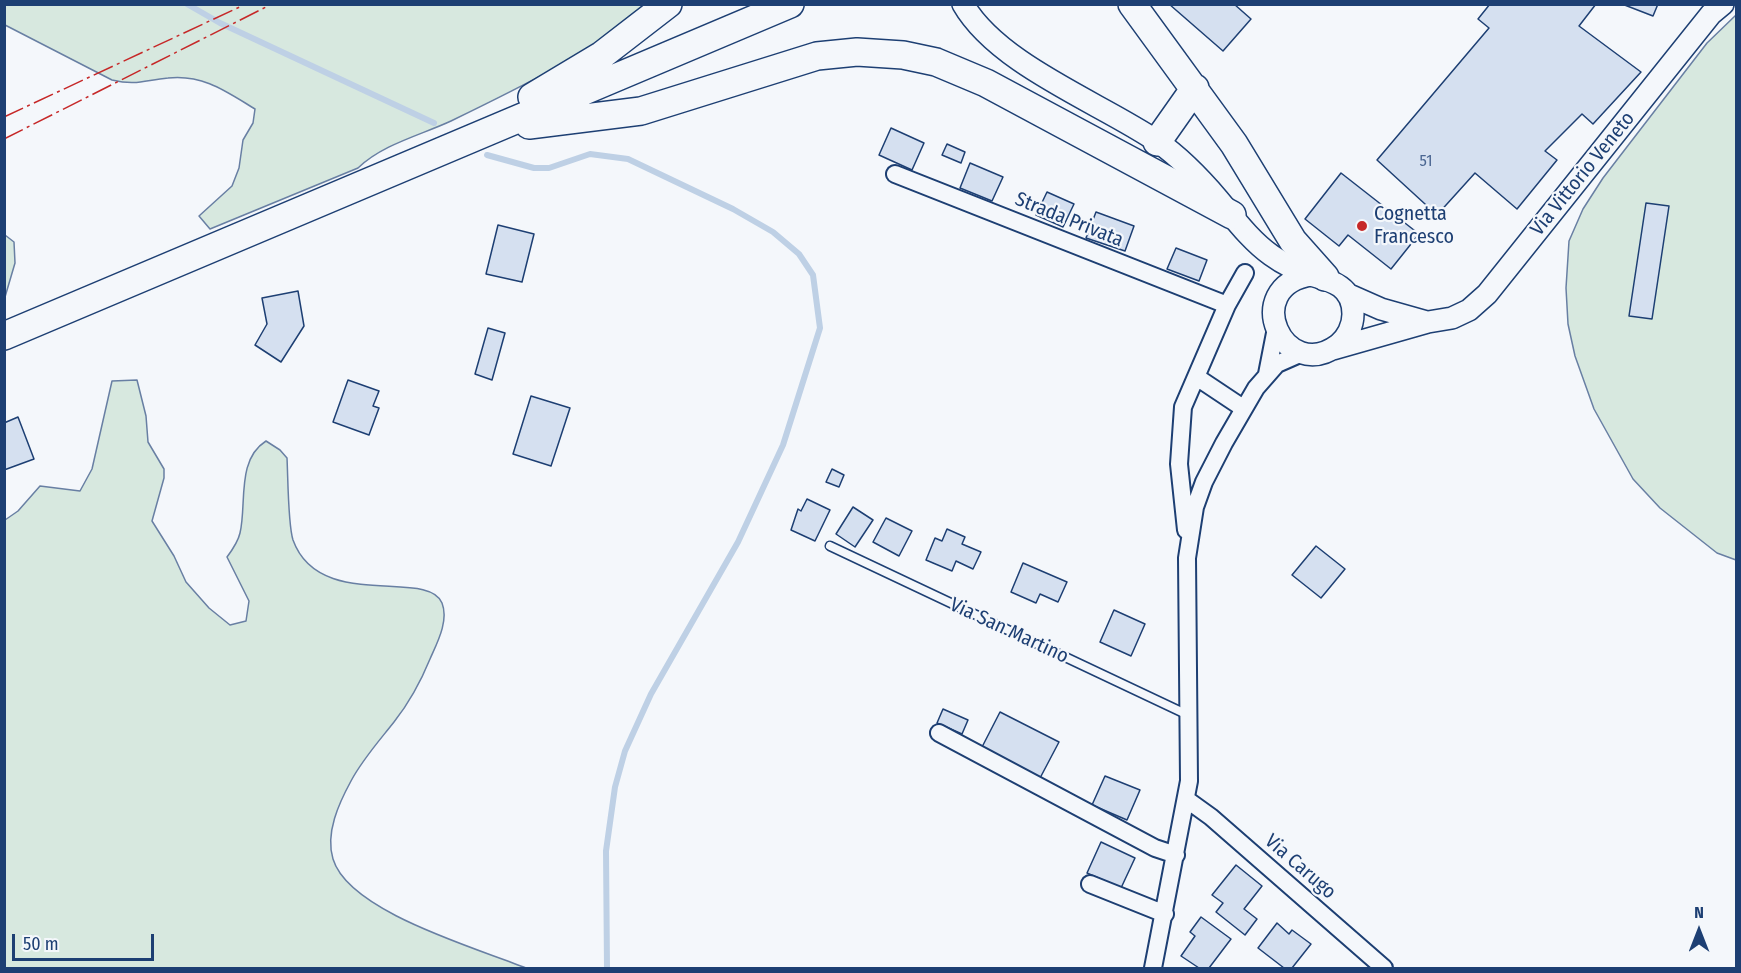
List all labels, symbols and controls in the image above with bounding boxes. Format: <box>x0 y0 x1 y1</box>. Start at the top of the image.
street label: Via Vittorio Veneto <box>1526 107 1640 241</box>
house number: 51 <box>1420 152 1432 172</box>
street label: Strada Privata <box>1011 187 1127 253</box>
place label: Cognetta Francesco <box>1374 202 1454 249</box>
marker: Cognetta Francesco <box>1355 219 1369 233</box>
street label: Via San Martino <box>946 593 1072 669</box>
street label: Via Carugo <box>1259 830 1341 904</box>
north arrow <box>1669 901 1729 961</box>
text: N <box>1694 903 1704 922</box>
scale bar <box>15 922 158 960</box>
text: 50 m <box>23 933 59 955</box>

